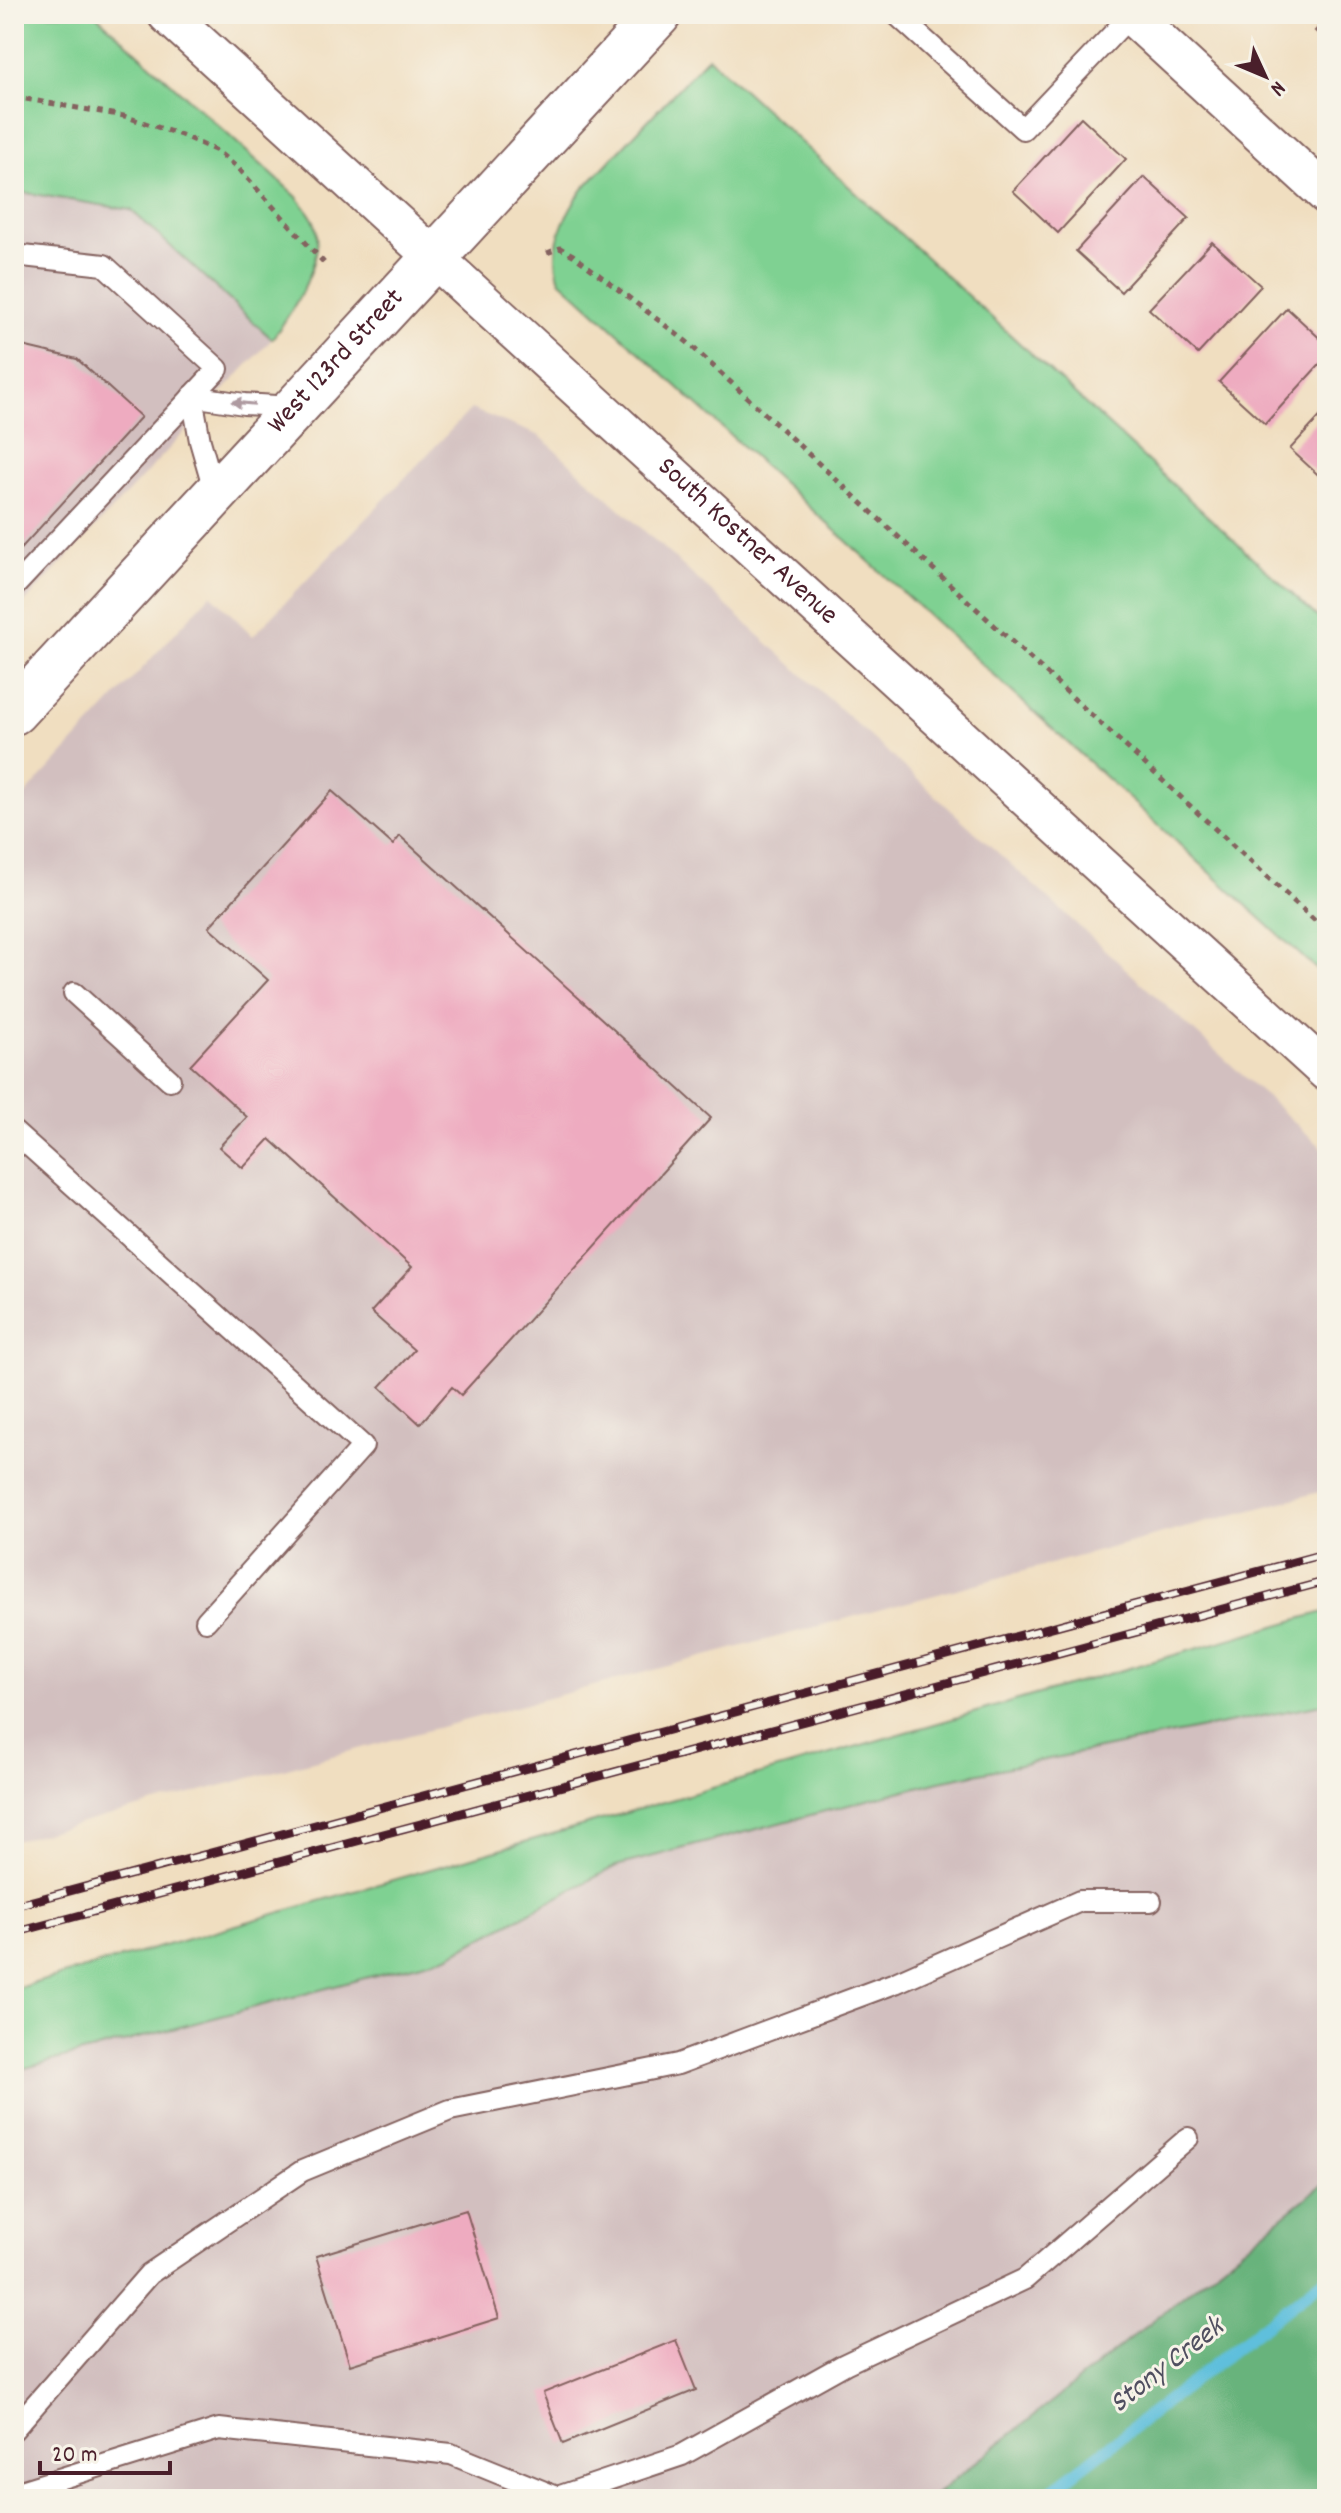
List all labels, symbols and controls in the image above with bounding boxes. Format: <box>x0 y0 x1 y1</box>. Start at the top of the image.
north arrow <box>1225 36 1305 116</box>
text: N <box>1262 73 1292 102</box>
street label: West 123rd Street <box>259 281 415 444</box>
one-way arrow <box>230 397 255 410</box>
street label: South Kostner Avenue <box>647 449 846 636</box>
water label: Stony Creek <box>1101 2307 1237 2426</box>
scale bar <box>40 2425 170 2475</box>
text: 20 m <box>52 2439 98 2473</box>

